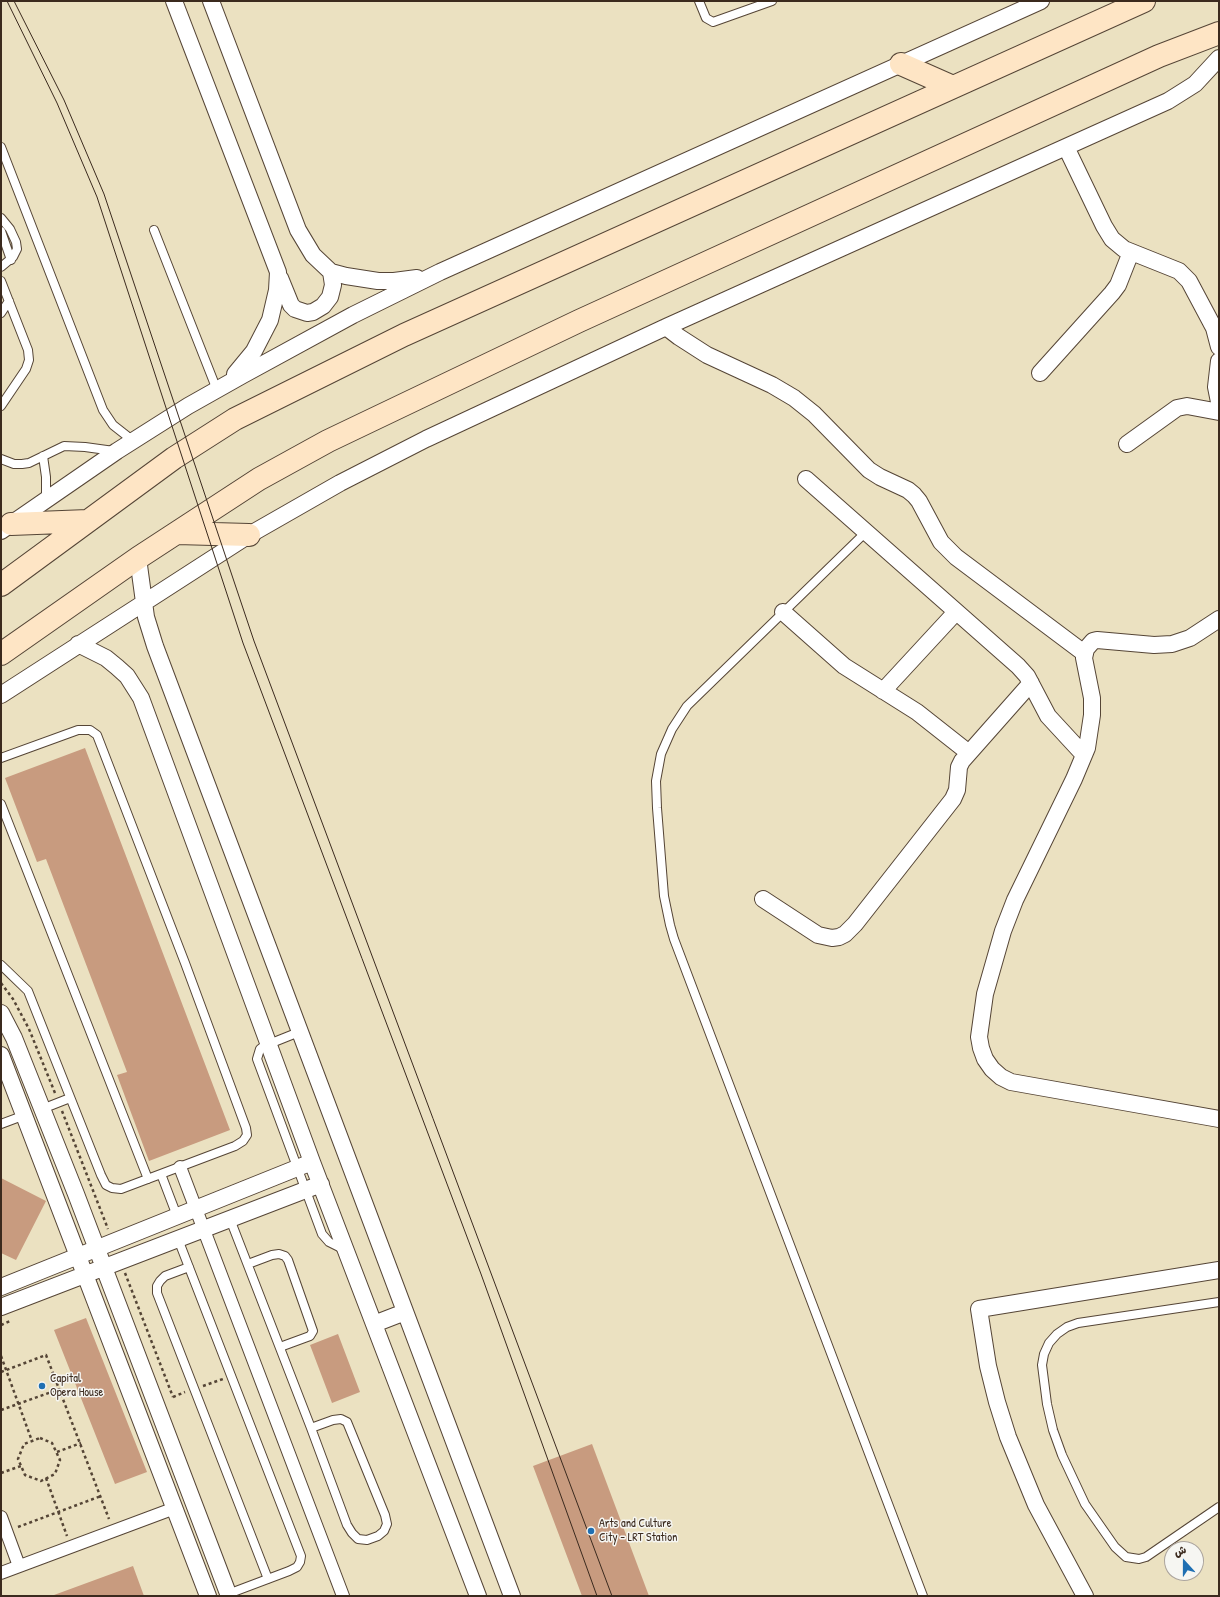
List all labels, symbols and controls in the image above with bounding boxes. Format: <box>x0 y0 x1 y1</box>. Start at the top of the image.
place label: Capital Opera House <box>50 1372 103 1400</box>
marker: Capital Opera House <box>37 1381 47 1391</box>
place label: Arts and Culture City - LRT Station <box>599 1517 678 1545</box>
marker: Arts and Culture City - LRT Station <box>586 1526 596 1536</box>
north arrow <box>1164 1541 1204 1581</box>
text: ش <box>1172 1542 1188 1559</box>

